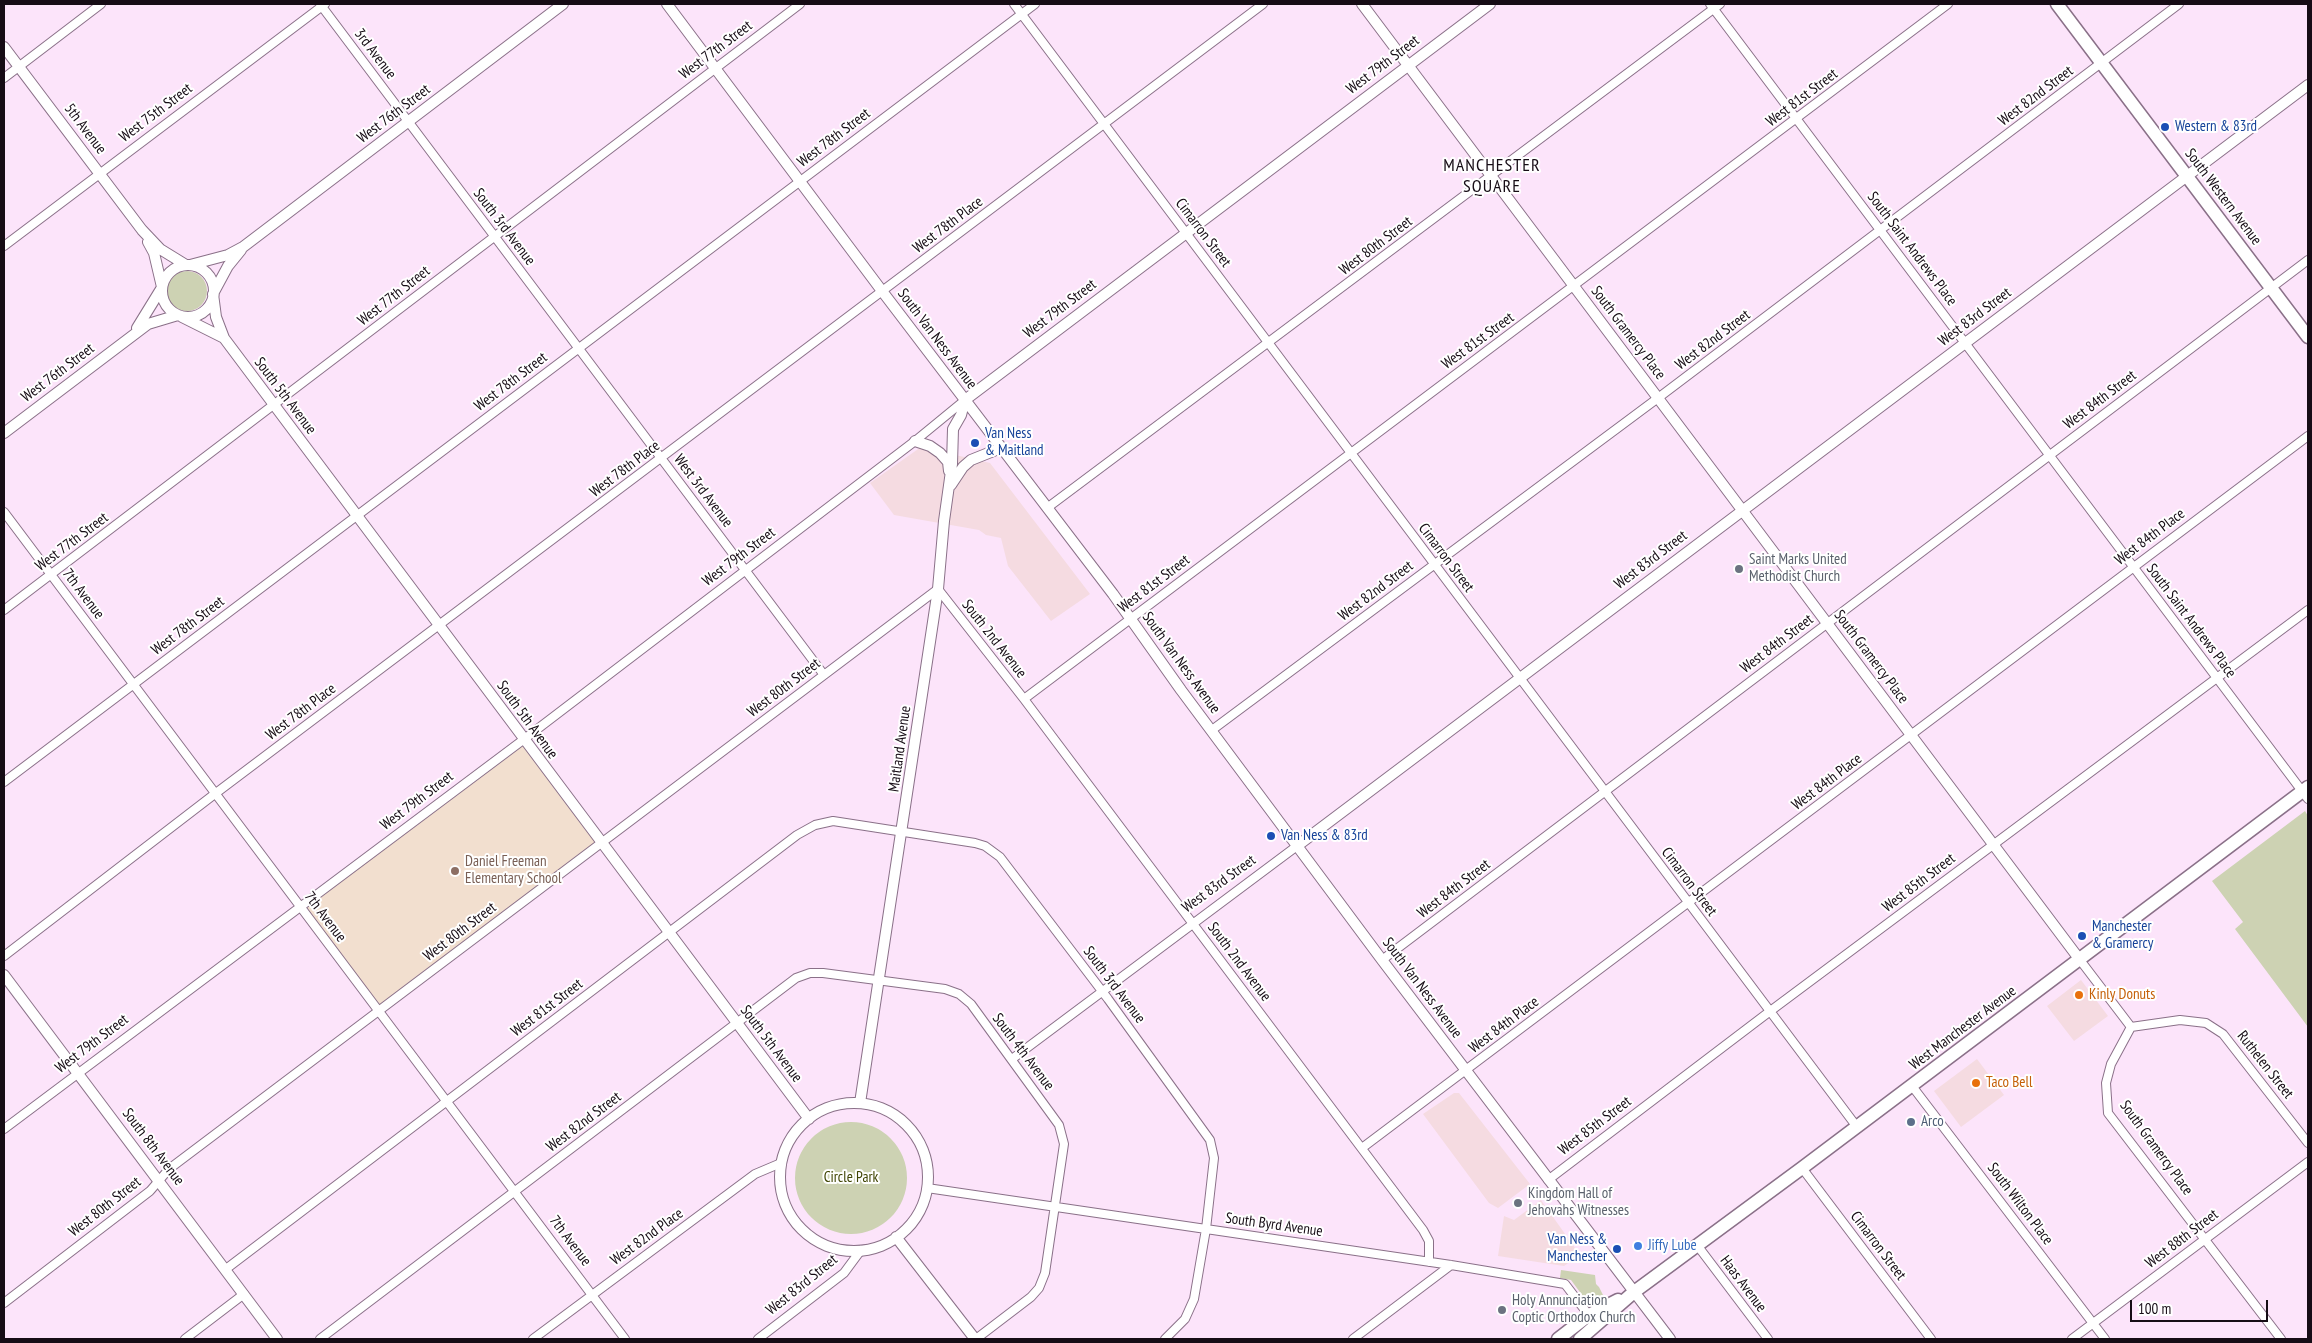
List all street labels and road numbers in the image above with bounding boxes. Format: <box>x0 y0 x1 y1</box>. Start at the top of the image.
street label: West 77th Street <box>676 17 756 83</box>
street label: 3rd Avenue <box>350 25 400 83</box>
street label: West 79th Street <box>1343 32 1423 98</box>
street label: West 82nd Street <box>1995 62 2077 130</box>
street label: West 81st Street <box>1763 65 1841 131</box>
street label: West 75th Street <box>116 80 196 146</box>
street label: West 76th Street <box>354 81 434 147</box>
street label: 5th Avenue <box>60 100 110 158</box>
street label: West 78th Street <box>794 105 874 171</box>
street label: South Western Avenue <box>2181 145 2265 249</box>
street label: South 3rd Avenue <box>469 185 539 269</box>
street label: South Saint Andrews Place <box>1863 189 1961 309</box>
street label: West 78th Place <box>909 193 987 257</box>
street label: Cimarron Street <box>1171 195 1235 271</box>
street label: West 80th Street <box>1336 213 1416 279</box>
street label: West 77th Street <box>354 262 434 330</box>
street label: West 79th Street <box>1020 276 1100 342</box>
street label: South Gramercy Place <box>1587 283 1669 383</box>
street label: West 83rd Street <box>1935 284 2015 350</box>
street label: South Van Ness Avenue <box>893 285 981 393</box>
street label: West 82nd Street <box>1672 306 1754 374</box>
street label: West 81st Street <box>1438 309 1518 373</box>
street label: West 76th Street <box>18 340 98 406</box>
street label: West 78th Street <box>471 349 551 415</box>
street label: South 5th Avenue <box>250 354 320 438</box>
street label: West 84th Street <box>2060 367 2140 433</box>
street label: West 78th Place <box>586 437 664 501</box>
street label: West 3rd Avenue <box>670 451 736 531</box>
street label: West 84th Place <box>2111 505 2189 569</box>
street label: West 77th Street <box>32 509 112 575</box>
street label: Cimarron Street <box>1414 520 1478 596</box>
street label: West 79th Street <box>699 524 779 590</box>
street label: West 83rd Street <box>1611 527 1691 593</box>
street label: West 81st Street <box>1115 551 1193 617</box>
street label: West 82nd Street <box>1335 557 1417 625</box>
street label: South Saint Andrews Place <box>2142 561 2240 681</box>
street label: 7th Avenue <box>58 565 108 623</box>
street label: West 78th Street <box>148 593 228 659</box>
street label: South 2nd Avenue <box>958 596 1030 682</box>
street label: South Gramercy Place <box>1830 607 1912 707</box>
street label: South Van Ness Avenue <box>1138 609 1224 717</box>
street label: West 84th Street <box>1737 611 1817 677</box>
street label: West 80th Street <box>744 655 824 721</box>
street label: South 5th Avenue <box>493 678 561 762</box>
street label: West 78th Place <box>262 680 340 744</box>
street label: Maitland Avenue <box>885 705 915 793</box>
street label: West 84th Place <box>1788 750 1866 814</box>
street label: West 79th Street <box>377 768 457 834</box>
street label: Cimarron Street <box>1657 844 1721 920</box>
street label: West 85th Street <box>1879 850 1959 916</box>
street label: West 83rd Street <box>1179 851 1259 917</box>
street label: West 84th Street <box>1414 856 1494 922</box>
street label: 7th Avenue <box>300 888 350 946</box>
street label: West 80th Street <box>420 899 500 965</box>
street label: South 2nd Avenue <box>1203 919 1275 1005</box>
street label: South Van Ness Avenue <box>1378 934 1466 1042</box>
street label: South 3rd Avenue <box>1079 943 1149 1027</box>
street label: West 81st Street <box>508 975 586 1041</box>
street label: West Manchester Avenue <box>1906 982 2020 1074</box>
street label: West 84th Place <box>1465 993 1543 1057</box>
street label: South 5th Avenue <box>736 1002 806 1086</box>
street label: South 4th Avenue <box>988 1010 1058 1094</box>
street label: West 79th Street <box>52 1011 132 1077</box>
street label: Ruthelen Street <box>2233 1027 2297 1103</box>
street label: West 82nd Street <box>543 1088 625 1156</box>
street label: West 85th Street <box>1555 1093 1635 1159</box>
street label: South Gramercy Place <box>2116 1097 2196 1199</box>
street label: South 8th Avenue <box>118 1105 188 1189</box>
street label: South Wilton Place <box>1983 1159 2057 1249</box>
street label: West 80th Street <box>65 1173 145 1241</box>
street label: West 82nd Place <box>607 1205 687 1269</box>
street label: West 88th Street <box>2142 1206 2222 1272</box>
street label: Cimarron Street <box>1846 1208 1910 1284</box>
street label: South Byrd Avenue <box>1224 1209 1324 1241</box>
street label: 7th Avenue <box>545 1212 595 1270</box>
street label: West 83rd Street <box>763 1251 841 1319</box>
street label: Haas Avenue <box>1716 1252 1770 1316</box>

